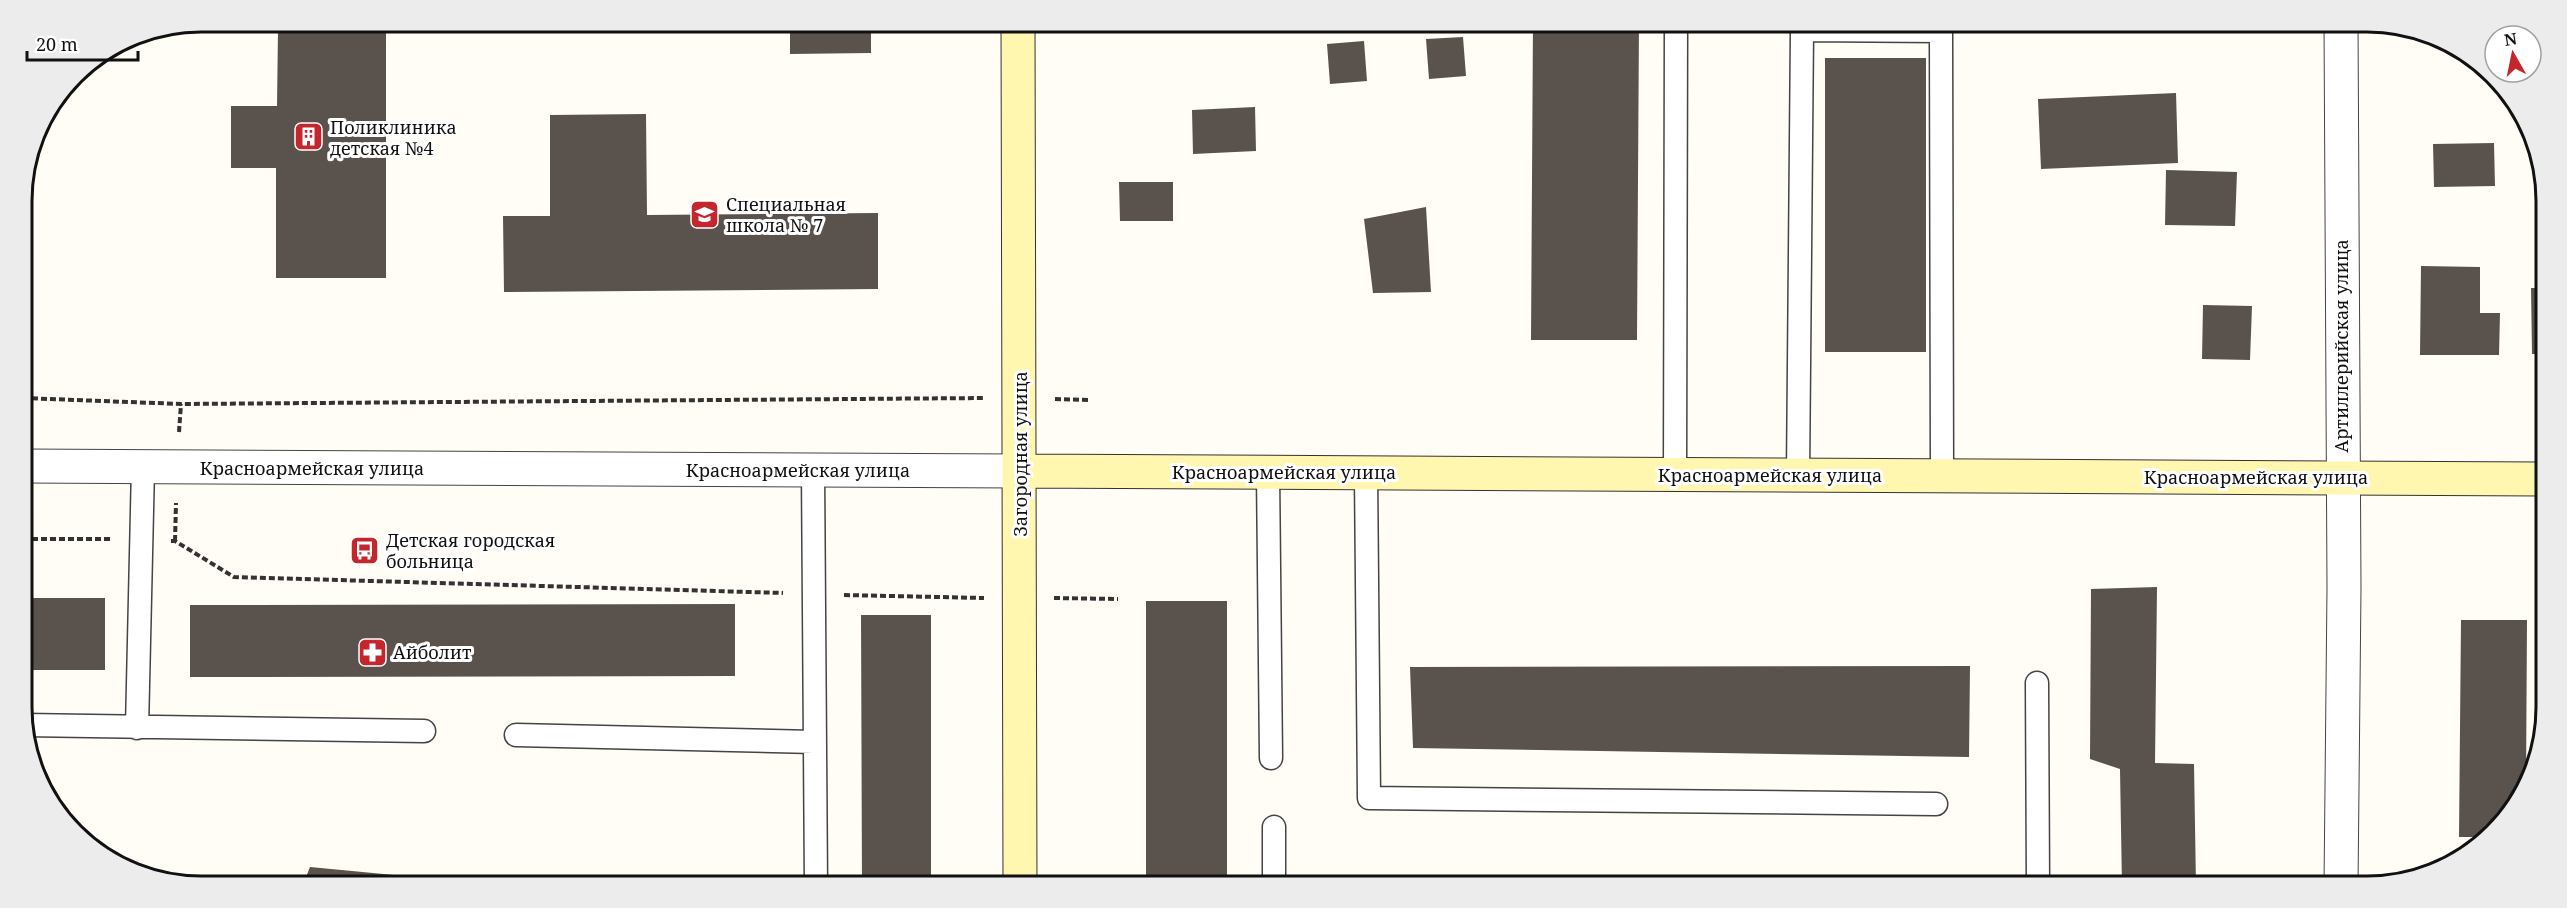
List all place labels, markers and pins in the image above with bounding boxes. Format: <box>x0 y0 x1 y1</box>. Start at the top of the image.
place label: Поликлиника детская №4 <box>330 115 457 160</box>
building icon: Поликлиника детская №4 <box>293 121 325 153</box>
place label: Специальная школа № 7 <box>726 192 846 237</box>
school or university icon: Специальная школа № 7 <box>689 198 721 230</box>
place label: Детская городская больница <box>386 528 555 573</box>
bus stop icon: Детская городская больница <box>349 534 381 566</box>
pharmacy icon: Айболит <box>356 636 388 668</box>
place label: Айболит <box>393 640 472 664</box>

